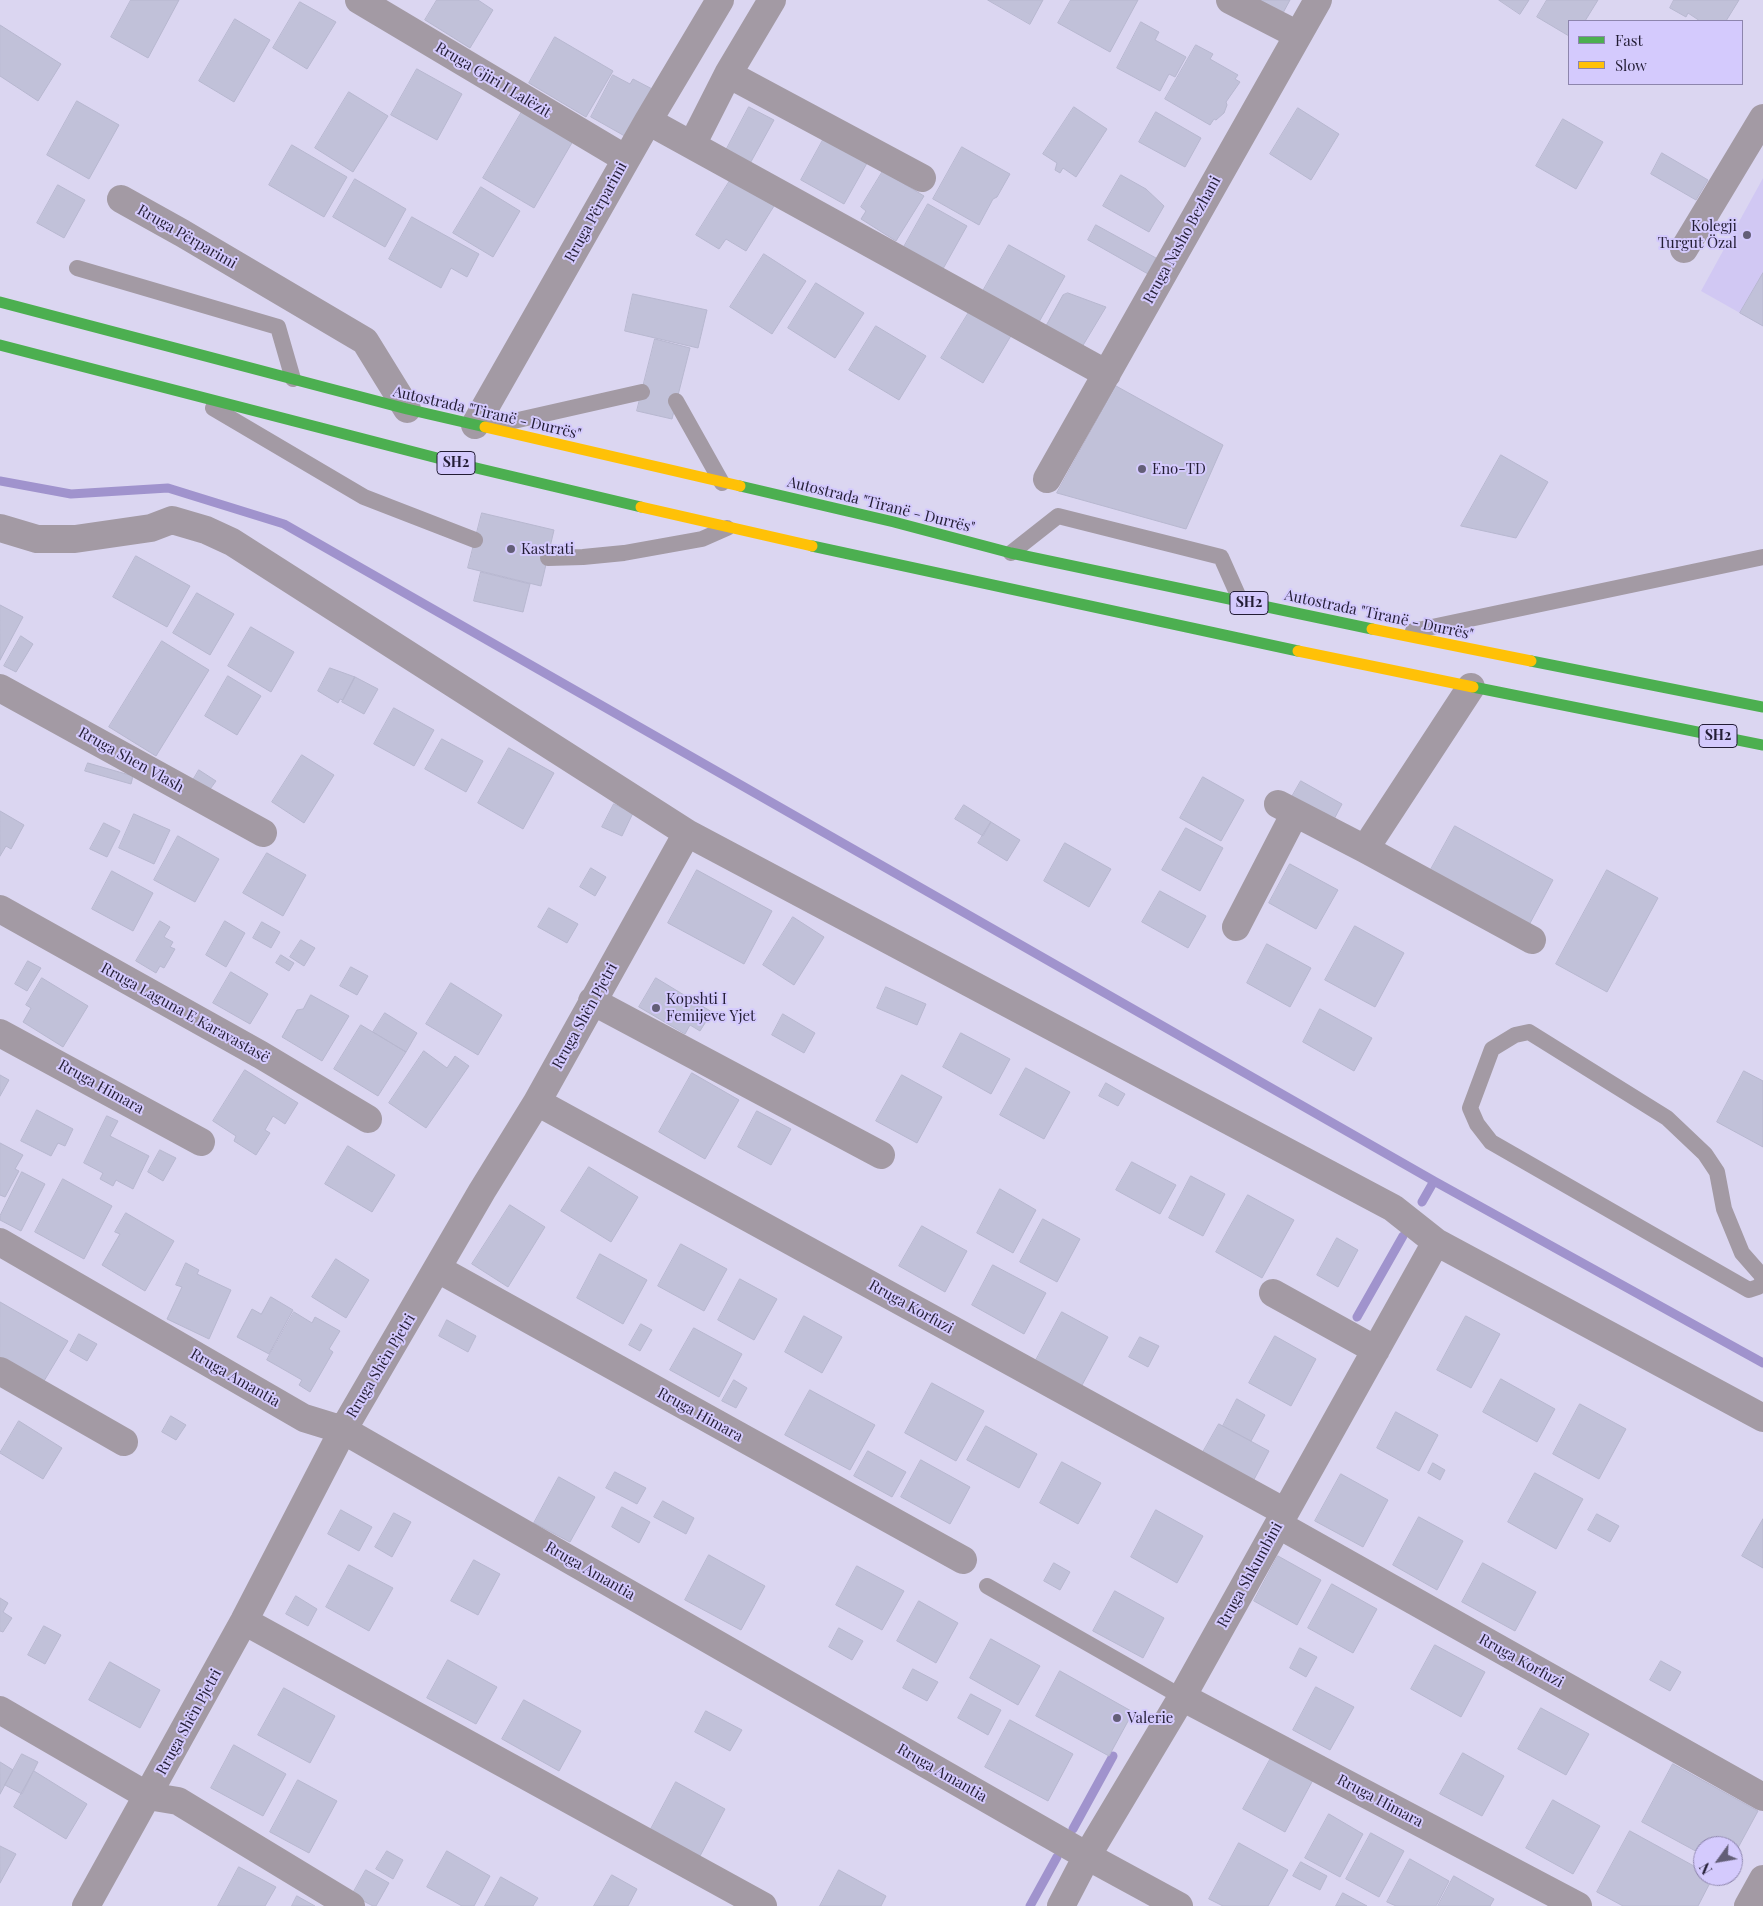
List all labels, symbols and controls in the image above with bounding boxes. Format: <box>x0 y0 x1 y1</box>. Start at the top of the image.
legend <box>1568 20 1743 85</box>
text: Fast <box>1615 30 1643 50</box>
street label: Rruga Gjiri I Lalëzit <box>432 38 554 122</box>
text: Slow <box>1615 55 1647 75</box>
street label: Rruga Përparimi <box>561 159 631 265</box>
street label: Rruga Nasho Bezhani <box>1139 173 1225 307</box>
street label: Rruga Përparimi <box>134 201 240 273</box>
place label: Kolegji Turgut Özal <box>1658 217 1737 252</box>
marker: Kolegji Turgut Özal <box>1741 229 1753 241</box>
street label: Autostrada "Tiranë - Durrës" <box>391 383 583 443</box>
road number: SH2 <box>437 452 475 474</box>
place label: Eno-TD <box>1152 460 1206 478</box>
marker: Eno-TD <box>1136 463 1148 475</box>
street label: Autostrada "Tiranë - Durrës" <box>785 473 977 537</box>
place label: Kastrati <box>521 540 574 558</box>
marker: Kastrati <box>505 543 517 555</box>
street label: Autostrada "Tiranë - Durrës" <box>1283 586 1475 644</box>
road number: SH2 <box>1230 592 1268 614</box>
street label: Rruga Shen Vlash <box>75 724 187 796</box>
road number: SH2 <box>1699 724 1737 748</box>
street label: Rruga Laguna E Karavastasë <box>98 959 272 1067</box>
street label: Rruga Shën Pjetri <box>549 960 621 1072</box>
place label: Kopshti I Femijeve Yjet <box>666 990 755 1025</box>
marker: Kopshti I Femijeve Yjet <box>650 1002 662 1014</box>
street label: Rruga Himara <box>55 1056 147 1118</box>
street label: Rruga Korfuzi <box>866 1276 956 1338</box>
street label: Rruga Shën Pjetri <box>343 1311 419 1421</box>
street label: Rruga Amantia <box>187 1345 283 1411</box>
street label: Rruga Himara <box>654 1384 746 1446</box>
street label: Rruga Shkumbini <box>1214 1519 1286 1631</box>
street label: Rruga Amantia <box>542 1538 638 1604</box>
street label: Rruga Korfuzi <box>1476 1630 1566 1692</box>
street label: Rruga Shën Pjetri <box>153 1666 225 1778</box>
place label: Valerie <box>1127 1709 1173 1727</box>
marker: Valerie <box>1111 1712 1123 1724</box>
street label: Rruga Amantia <box>894 1740 990 1806</box>
street label: Rruga Himara <box>1334 1771 1426 1831</box>
north arrow <box>1693 1836 1743 1886</box>
text: N <box>1695 1859 1716 1878</box>

